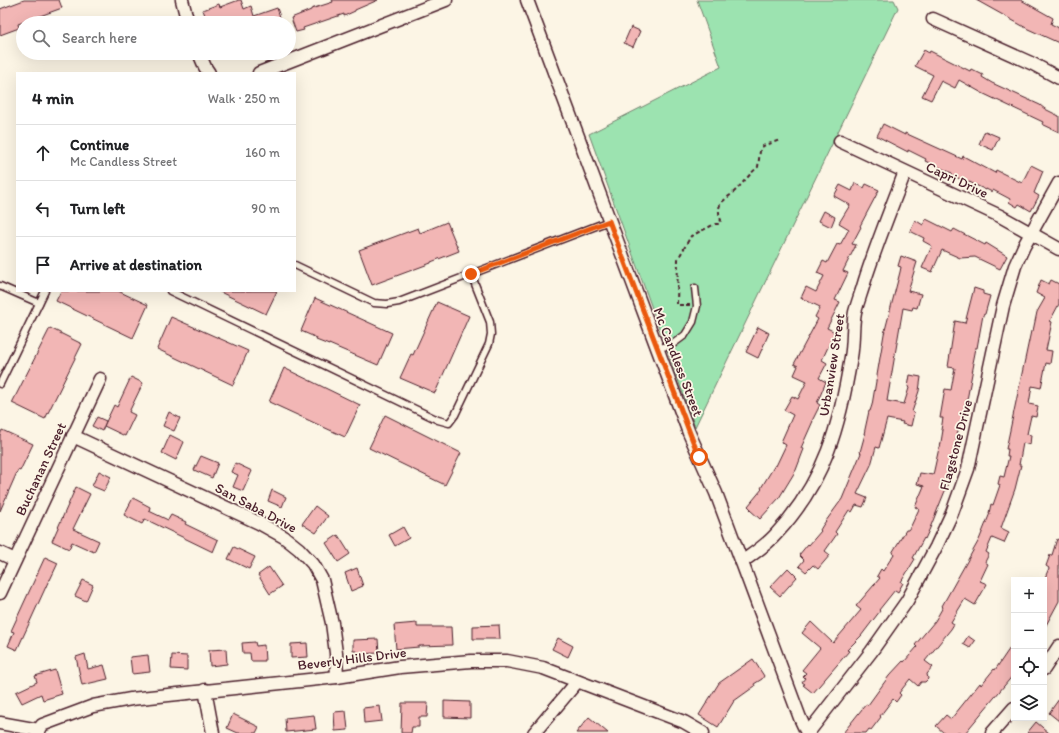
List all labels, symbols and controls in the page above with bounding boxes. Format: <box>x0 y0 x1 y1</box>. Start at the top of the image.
search box <box>16 16 296 60</box>
icon: search <box>30 27 52 49</box>
text: Search here <box>62 29 137 47</box>
text: 4 min <box>32 88 74 108</box>
text: Walk · 250 m <box>208 91 280 106</box>
text: Continue <box>70 136 129 154</box>
icon: ahead <box>32 142 54 164</box>
text: 160 m <box>245 145 280 160</box>
text: Mc Candless Street <box>70 154 177 169</box>
street label: Capri Drive <box>923 158 991 202</box>
icon: left <box>32 198 54 220</box>
text: Turn left <box>70 200 125 218</box>
text: 90 m <box>251 201 280 216</box>
icon: arrive <box>32 254 54 276</box>
text: Arrive at destination <box>70 256 202 274</box>
route end <box>462 265 480 283</box>
street label: Mc Candless Street <box>649 305 707 419</box>
street label: Urbanview Street <box>815 312 849 418</box>
street label: Flagstone Drive <box>936 397 976 492</box>
street label: Buchanan Street <box>12 420 70 518</box>
route start <box>690 448 708 466</box>
street label: San Saba Drive <box>212 479 300 537</box>
map controls <box>1011 577 1047 721</box>
button: + <box>1011 577 1047 613</box>
button: − <box>1011 613 1047 649</box>
street label: Beverly Hills Drive <box>297 644 408 674</box>
button: locate <box>1011 649 1047 685</box>
button: layers <box>1011 685 1047 721</box>

